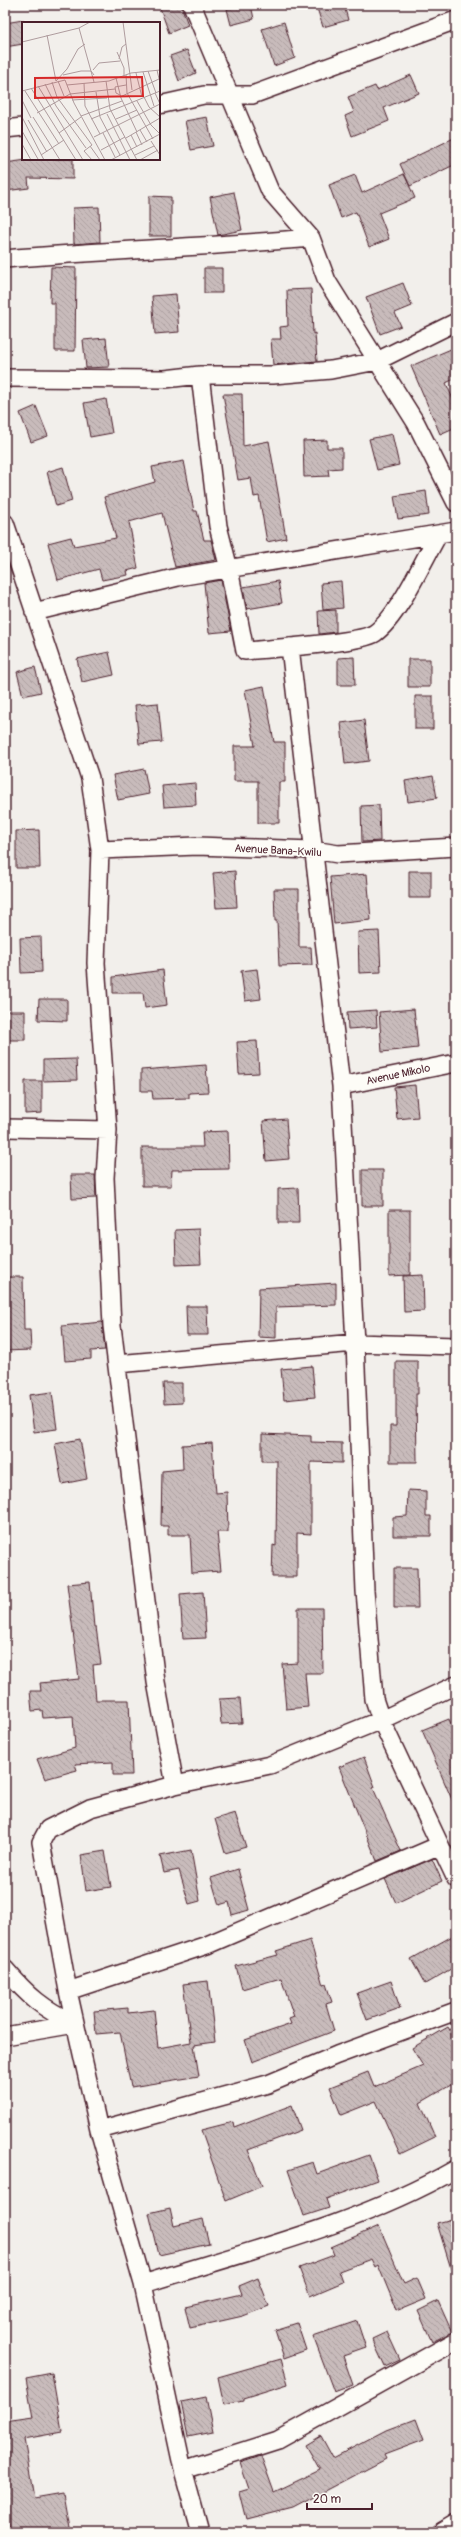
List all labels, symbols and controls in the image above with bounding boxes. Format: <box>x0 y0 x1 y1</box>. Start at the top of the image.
inset map <box>22 22 160 160</box>
street label: Avenue Bana-Kwilu <box>234 842 322 859</box>
street label: Avenue Mikolo <box>365 1061 431 1088</box>
scale bar <box>307 2485 372 2511</box>
text: 20 m <box>313 2492 342 2507</box>

